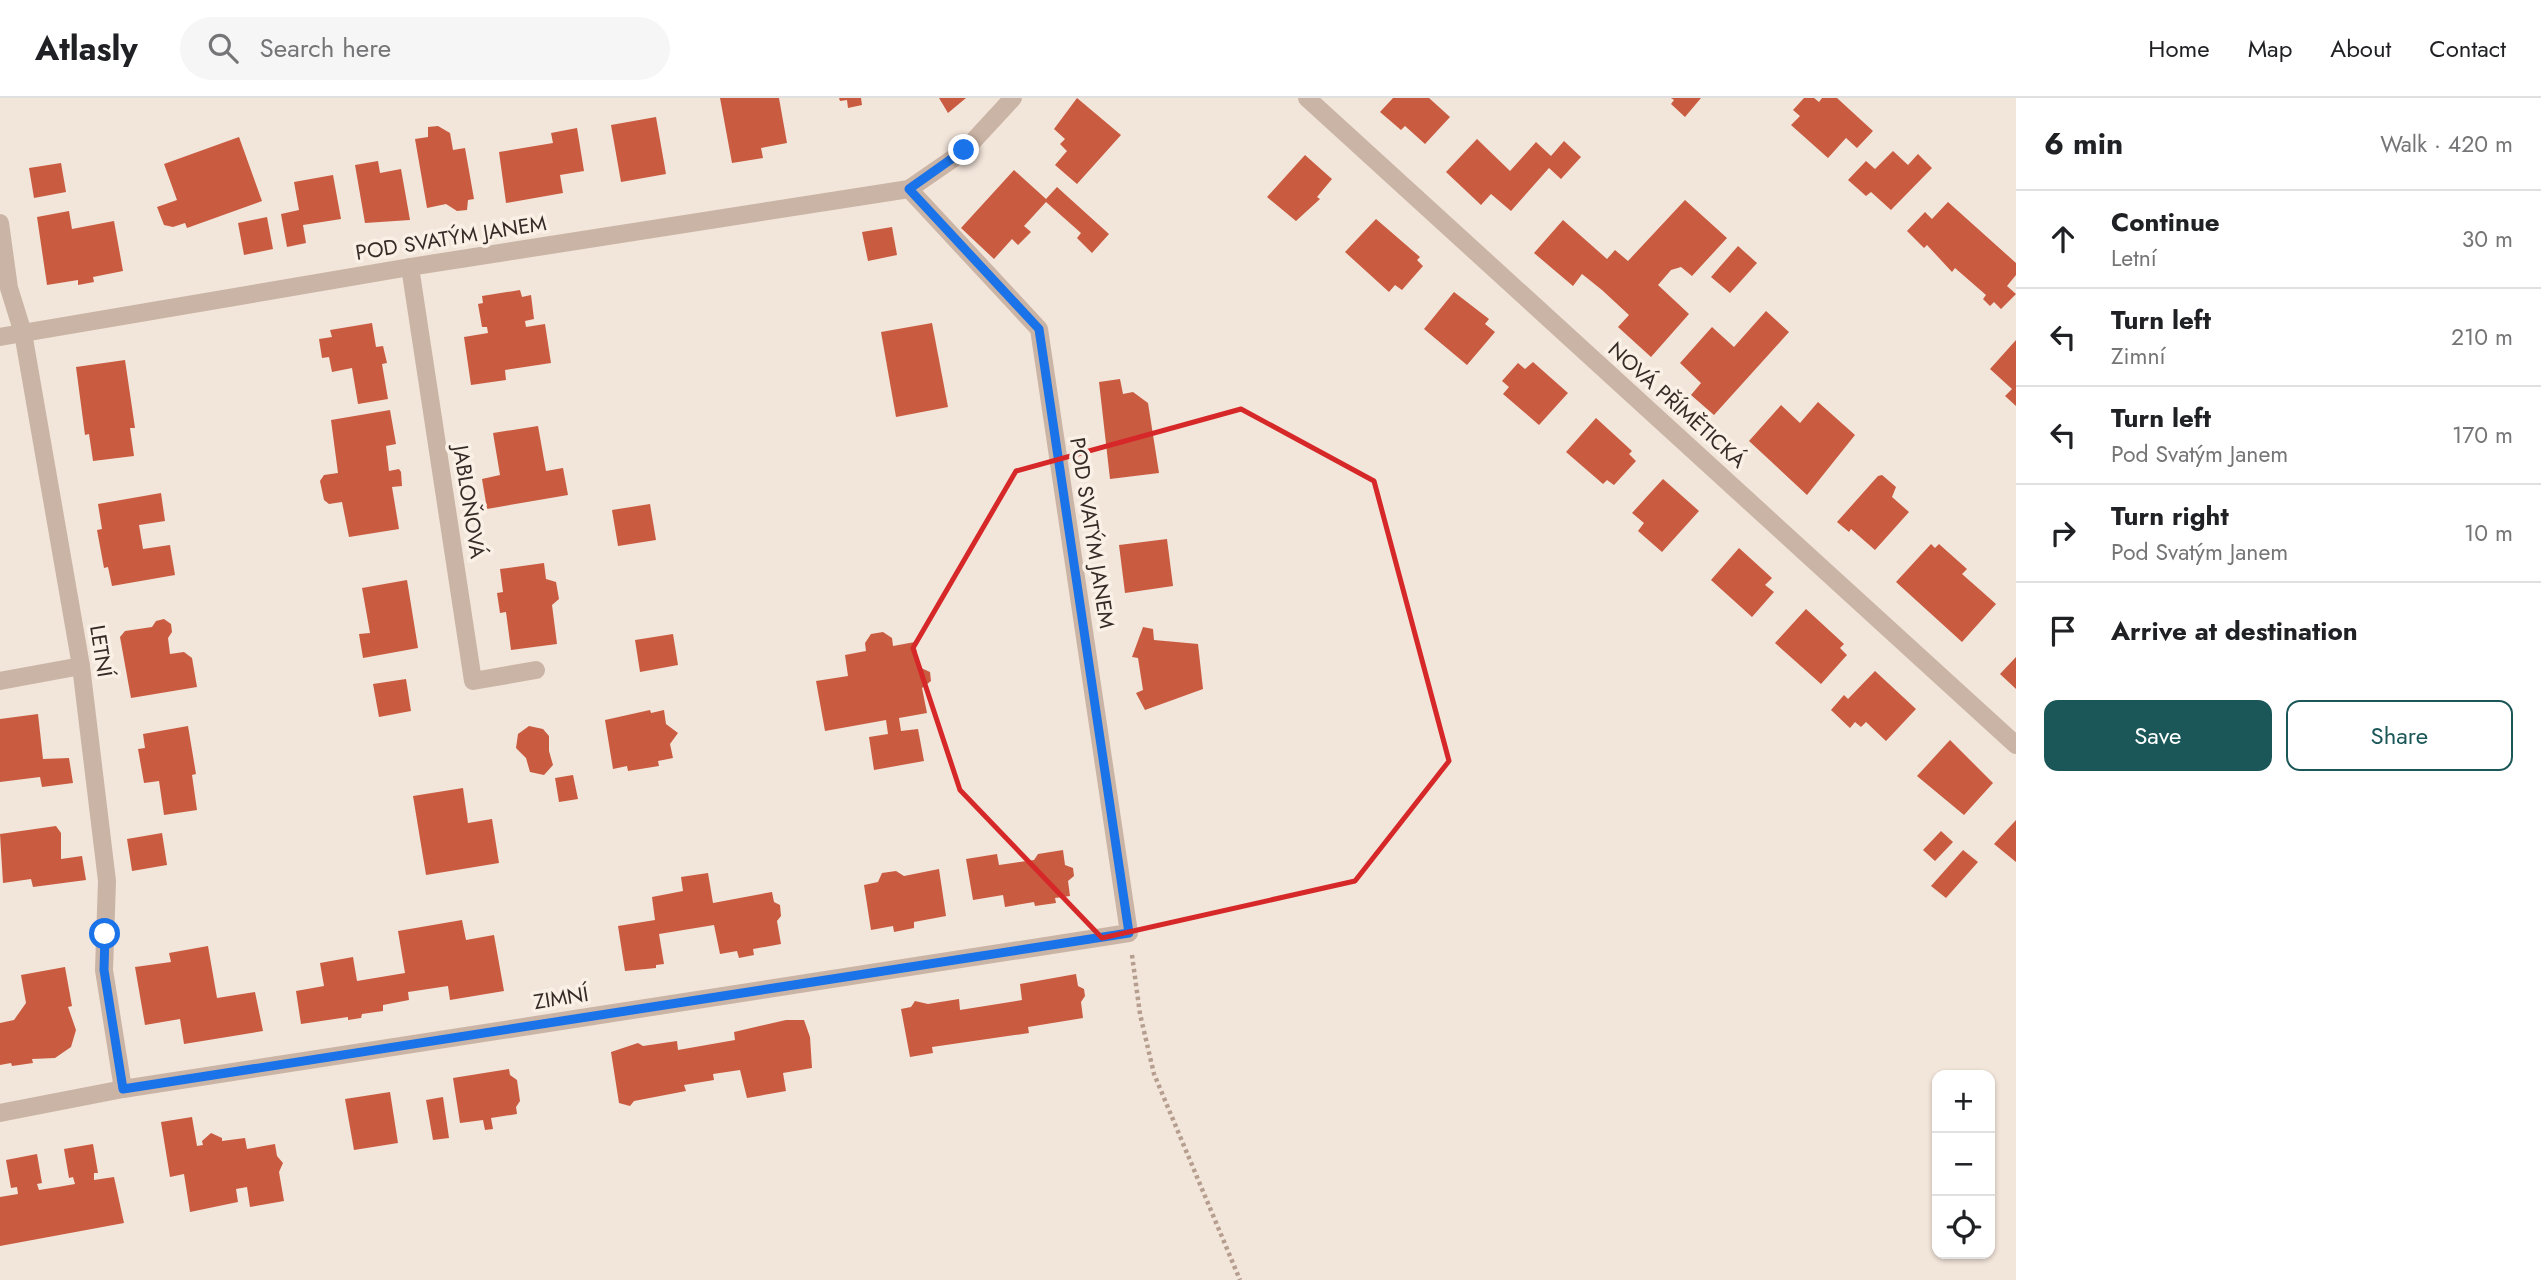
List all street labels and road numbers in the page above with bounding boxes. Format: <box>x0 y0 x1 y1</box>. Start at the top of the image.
street label: POD SVATÝM JANEM <box>353 208 549 268</box>
street label: NOVÁ PŘÍMĚTICKÁ <box>1602 335 1753 475</box>
street label: POD SVATÝM JANEM <box>1062 435 1122 631</box>
street label: JABLOŇOVÁ <box>445 440 493 561</box>
street label: LETNÍ <box>82 623 120 680</box>
street label: ZIMNÍ <box>531 979 591 1017</box>

